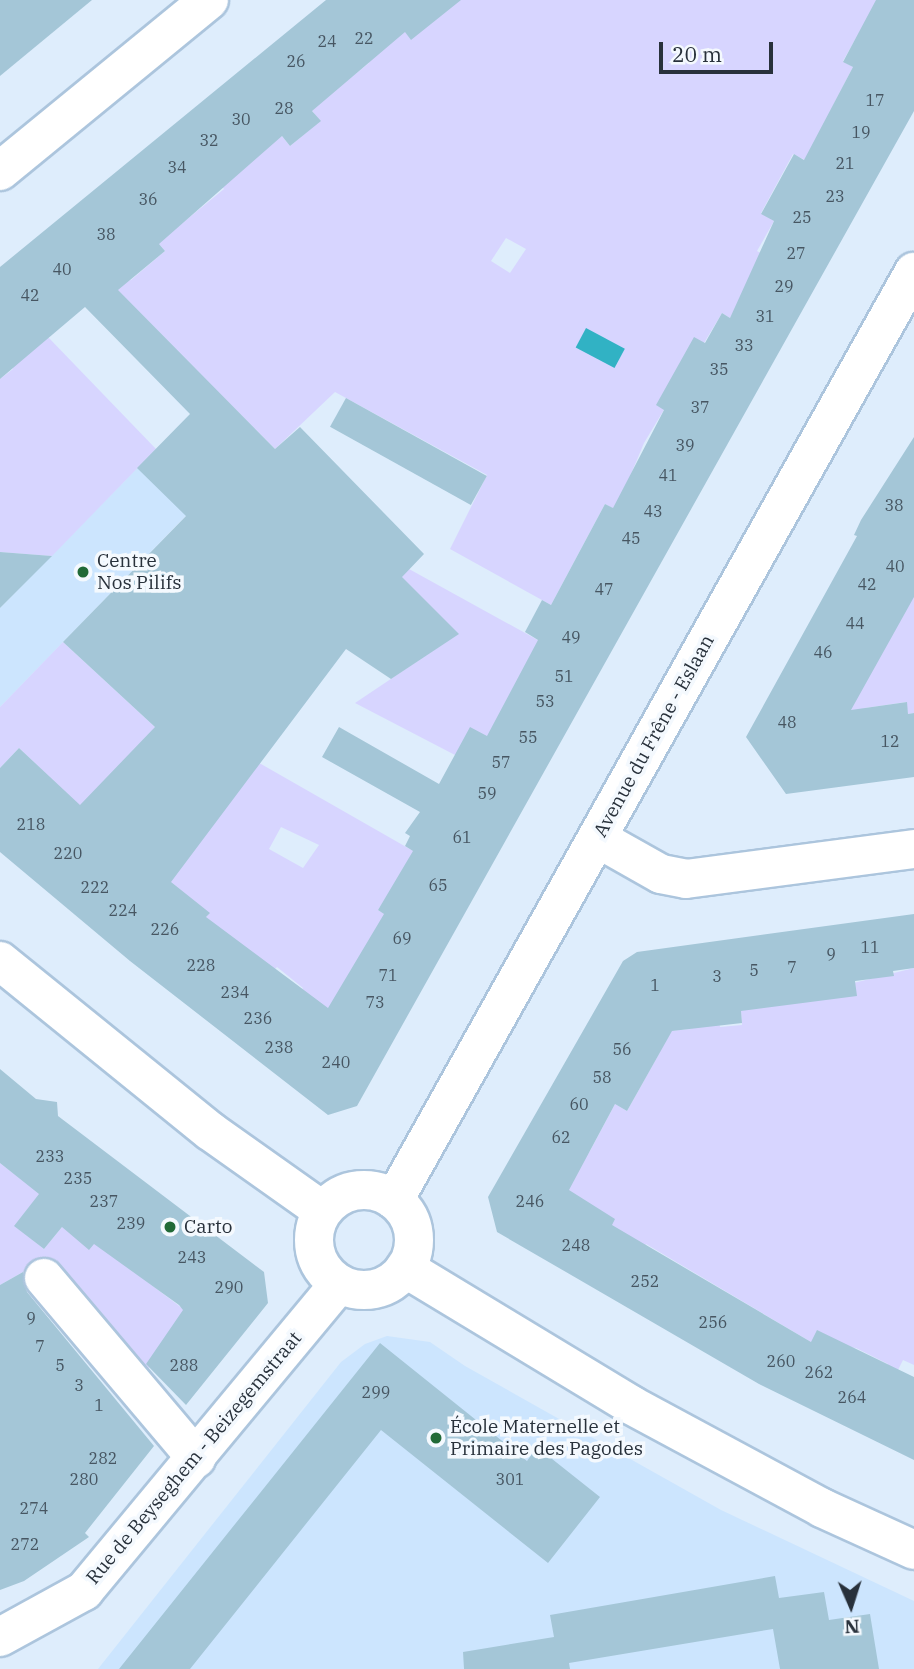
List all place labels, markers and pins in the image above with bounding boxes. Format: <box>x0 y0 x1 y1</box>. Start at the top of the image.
place label: Centre Nos Pilifs <box>97 550 181 594</box>
marker: Centre Nos Pilifs <box>75 564 91 580</box>
place label: Carto <box>184 1216 233 1238</box>
marker: Carto <box>162 1219 178 1235</box>
place label: École Maternelle et Primaire des Pagodes <box>450 1416 643 1460</box>
marker: École Maternelle et Primaire des Pagodes <box>428 1430 444 1446</box>

